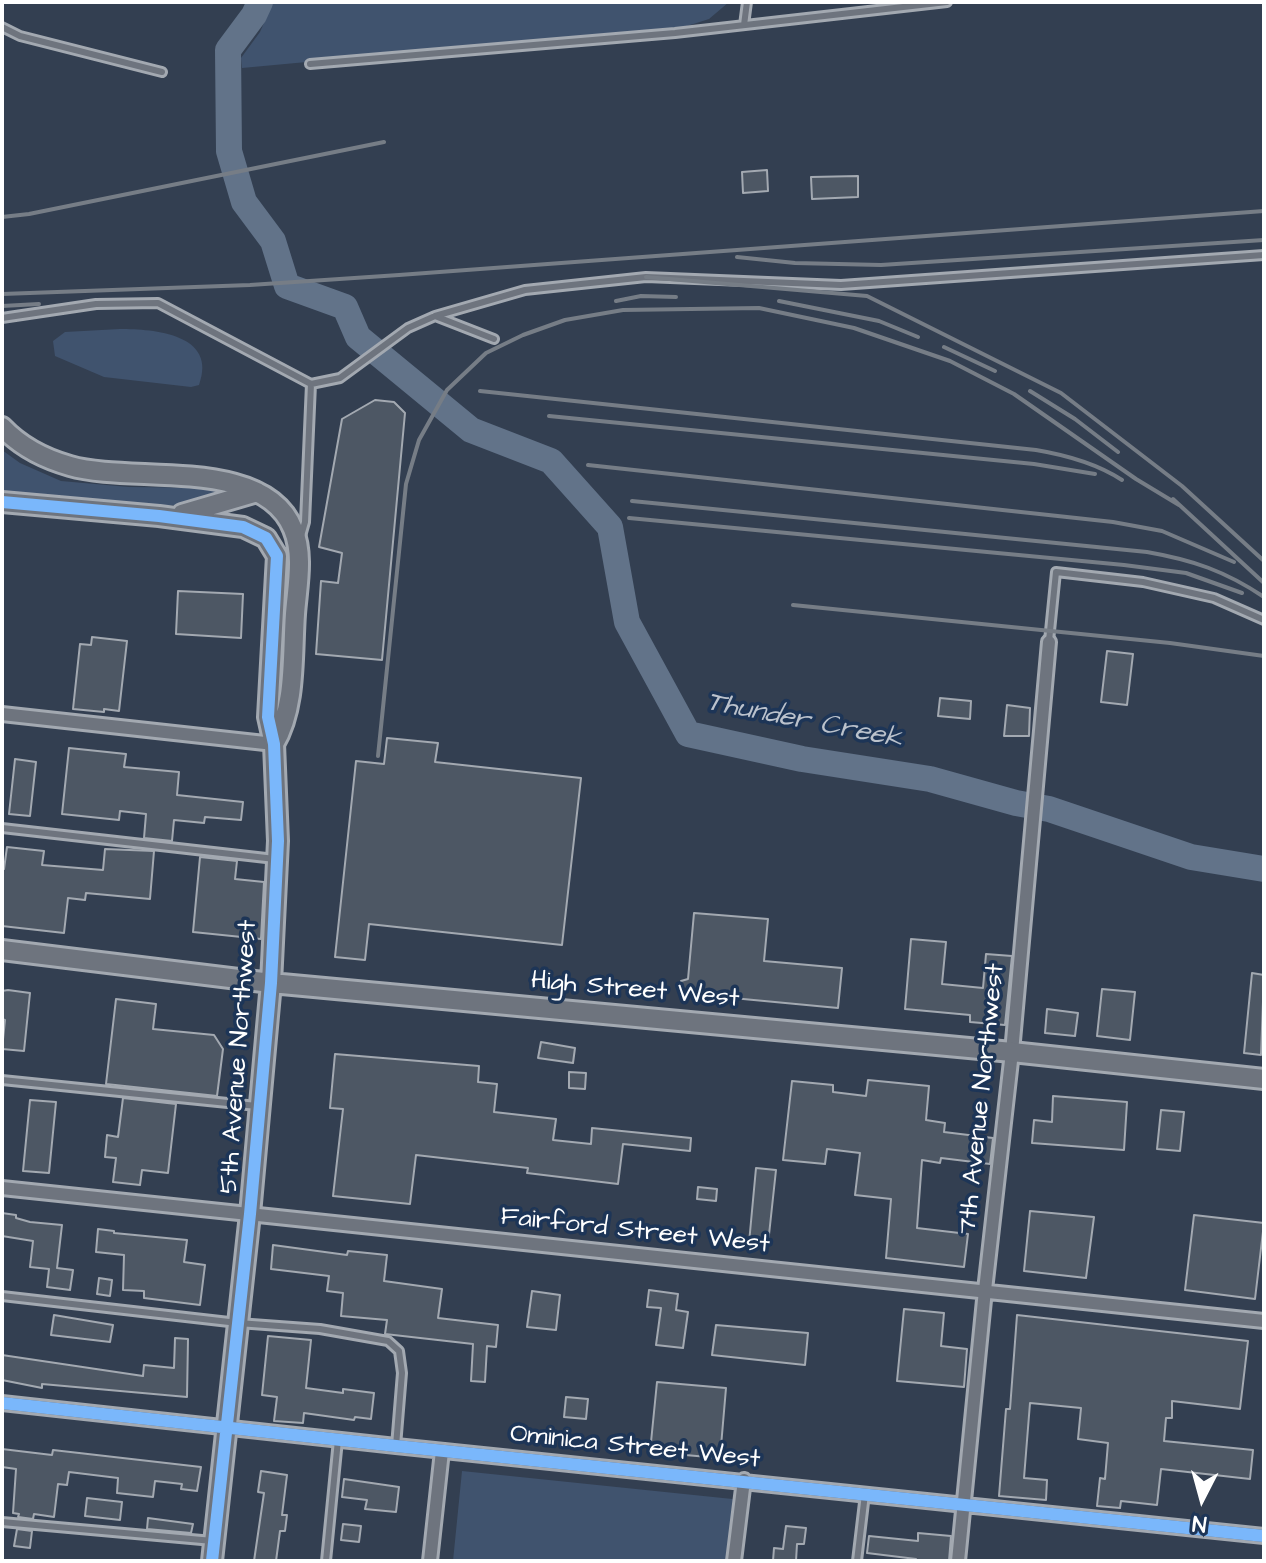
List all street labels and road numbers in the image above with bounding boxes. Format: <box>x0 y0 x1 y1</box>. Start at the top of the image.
street label: 5th Avenue Northwest <box>215 919 265 1195</box>
street label: 7th Avenue Northwest <box>953 962 1013 1236</box>
street label: High Street West <box>530 966 740 1016</box>
street label: Fairford Street West <box>499 1202 771 1262</box>
street label: Ominica Street West <box>508 1419 762 1477</box>

